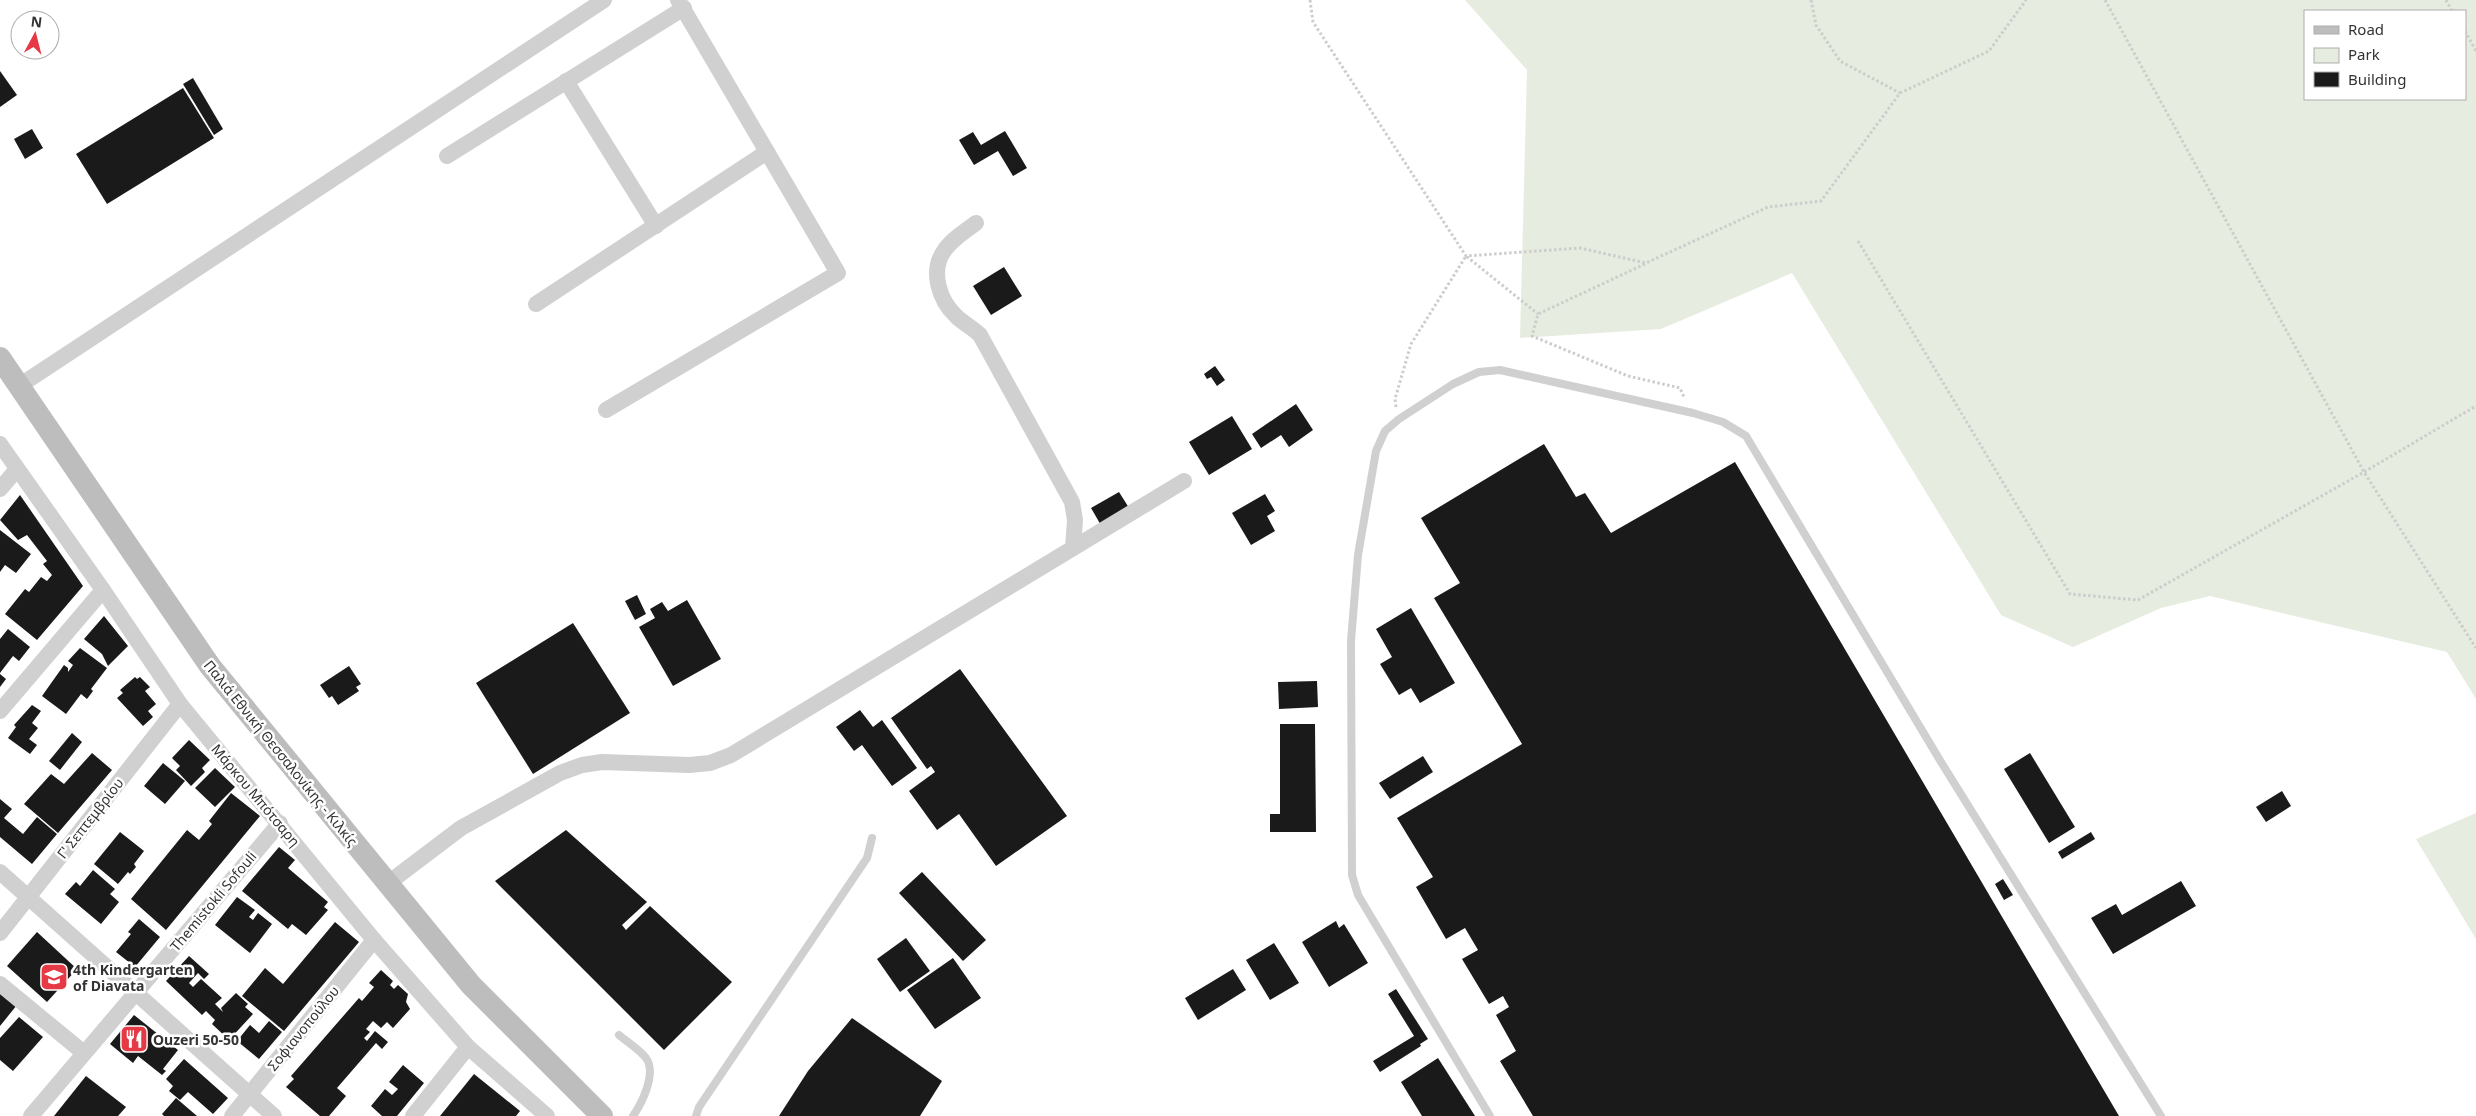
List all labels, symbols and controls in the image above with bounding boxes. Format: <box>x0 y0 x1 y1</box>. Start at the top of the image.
north arrow <box>10 10 60 60</box>
legend <box>2304 10 2466 100</box>
text: N <box>30 11 43 32</box>
text: Road <box>2348 19 2384 39</box>
text: Park <box>2348 44 2380 64</box>
text: Building <box>2348 69 2406 89</box>
street label: Παλιά Εθνική Θεσσαλονίκης - Κιλκίς <box>200 656 362 850</box>
street label: Μάρκου Μπότσαρη <box>207 740 305 850</box>
street label: Γ' Σεπτεμβρίου <box>52 774 128 862</box>
street label: Themistokli Sofouli <box>166 847 260 955</box>
place label: 4th Kindergarten of Diavata <box>73 960 193 995</box>
school or university icon: 4th Kindergarten of Diavata <box>39 962 69 992</box>
street label: Σοφιανοπούλου <box>263 981 343 1075</box>
restaurant icon: Ouzeri 50-50 <box>119 1024 149 1054</box>
place label: Ouzeri 50-50 <box>153 1030 239 1049</box>

